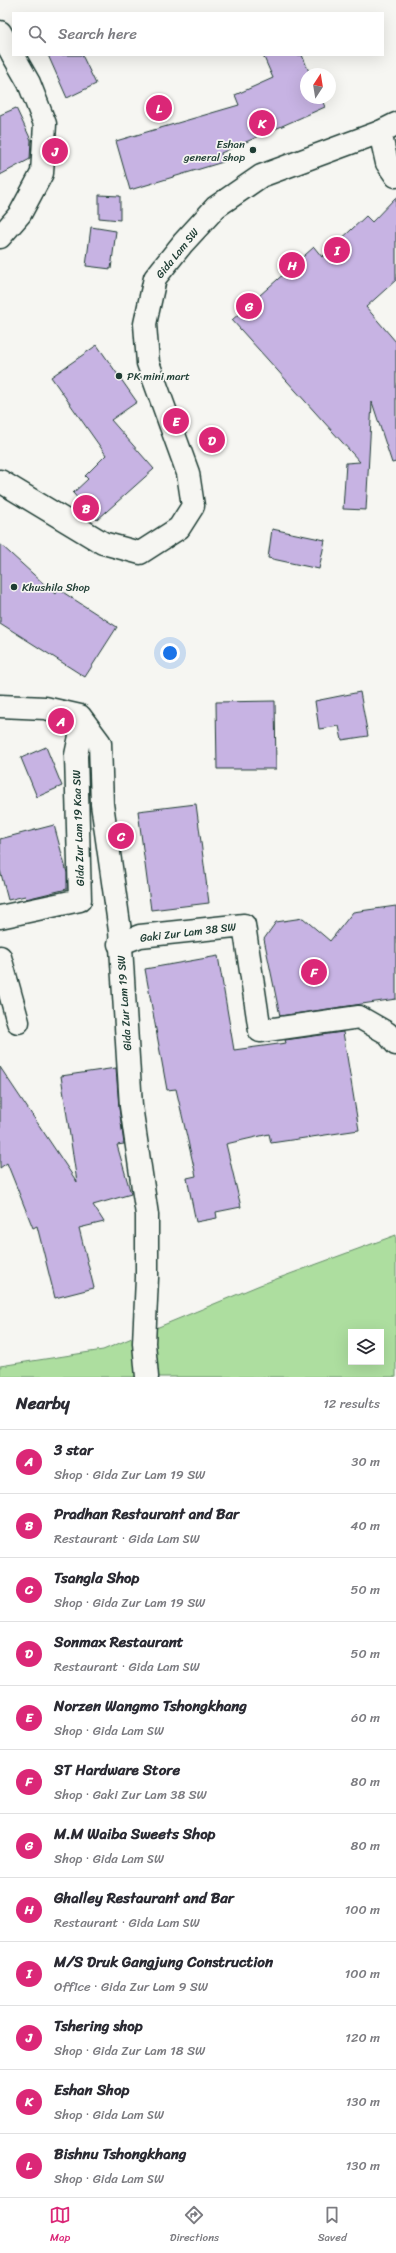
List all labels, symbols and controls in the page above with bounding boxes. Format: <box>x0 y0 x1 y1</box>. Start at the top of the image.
search box <box>12 12 384 56</box>
text: Search here <box>58 21 137 47</box>
icon: search <box>26 23 48 45</box>
north arrow <box>300 68 336 104</box>
pin: L <box>146 93 172 123</box>
pin: K <box>249 108 275 138</box>
place label: Eshan general shop <box>183 135 245 167</box>
pin: J <box>42 136 68 166</box>
marker: Eshan general shop <box>248 145 258 155</box>
street label: Gida Lam SW <box>151 223 204 283</box>
pin: I <box>324 235 350 265</box>
pin: H <box>279 250 305 280</box>
pin: G <box>236 291 262 321</box>
place label: PK mini mart <box>127 367 190 386</box>
marker: PK mini mart <box>114 371 124 381</box>
pin: E <box>163 406 189 436</box>
pin: D <box>199 425 225 455</box>
pin: B <box>73 493 99 523</box>
place label: Khushila Shop <box>22 578 90 597</box>
marker: Khushila Shop <box>9 582 19 592</box>
your location <box>160 643 180 663</box>
pin: A <box>48 706 74 736</box>
street label: Gida Zur Lam 19 Kaa SW <box>67 769 90 886</box>
pin: C <box>108 821 134 851</box>
street label: Gaki Zur Lam 38 SW <box>139 917 238 948</box>
street label: Gida Zur Lam 19 SW <box>112 954 137 1051</box>
pin: F <box>301 957 327 987</box>
map controls <box>348 1329 384 1365</box>
button: layers <box>348 1329 384 1365</box>
text: Nearby <box>16 1388 70 1418</box>
text: 12 results <box>323 1392 380 1415</box>
text: 3 star <box>54 1437 93 1463</box>
text: A <box>25 1450 33 1473</box>
text: 30 m <box>351 1450 380 1473</box>
text: Shop · Gida Zur Lam 19 SW <box>54 1463 206 1486</box>
text: Pradhan Restaurant and Bar <box>54 1501 239 1527</box>
text: B <box>25 1514 33 1537</box>
text: 40 m <box>350 1514 380 1537</box>
text: Restaurant · Gida Lam SW <box>54 1527 200 1550</box>
text: Tsangla Shop <box>54 1565 139 1591</box>
text: C <box>25 1578 33 1601</box>
text: 50 m <box>350 1578 380 1601</box>
text: Shop · Gida Zur Lam 19 SW <box>54 1591 206 1614</box>
text: Sonmax Restaurant <box>54 1629 183 1655</box>
text: D <box>25 1642 33 1665</box>
text: 50 m <box>350 1642 380 1665</box>
text: Restaurant · Gida Lam SW <box>54 1655 200 1678</box>
text: Norzen Wangmo Tshongkhang <box>54 1693 247 1719</box>
text: E <box>25 1706 33 1729</box>
text: 60 m <box>351 1706 380 1729</box>
text: Shop · Gida Lam SW <box>54 1719 164 1742</box>
text: ST Hardware Store <box>54 1757 180 1783</box>
text: F <box>25 1770 33 1793</box>
text: 80 m <box>351 1770 380 1793</box>
text: Shop · Gaki Zur Lam 38 SW <box>54 1783 207 1806</box>
text: M.M Waiba Sweets Shop <box>54 1821 216 1847</box>
text: G <box>25 1834 33 1857</box>
text: 80 m <box>351 1834 380 1857</box>
text: Shop · Gida Lam SW <box>54 1847 164 1870</box>
text: Ghalley Restaurant and Bar <box>54 1885 234 1911</box>
text: H <box>24 1898 34 1921</box>
text: 100 m <box>345 1898 380 1921</box>
text: Restaurant · Gida Lam SW <box>54 1911 200 1934</box>
text: M/S Druk Gangjung Construction <box>54 1949 273 1975</box>
text: I <box>26 1962 32 1985</box>
text: 100 m <box>345 1962 380 1985</box>
text: Office · Gida Zur Lam 9 SW <box>54 1975 208 1998</box>
text: Tshering shop <box>54 2013 143 2039</box>
text: J <box>26 2026 32 2049</box>
text: 120 m <box>345 2026 380 2049</box>
text: Shop · Gida Zur Lam 18 SW <box>54 2039 205 2062</box>
text: Eshan Shop <box>54 2077 129 2103</box>
text: K <box>25 2090 33 2113</box>
text: 130 m <box>346 2090 380 2113</box>
text: Shop · Gida Lam SW <box>54 2103 164 2126</box>
text: Bishnu Tshongkhang <box>54 2141 186 2167</box>
text: L <box>26 2154 32 2177</box>
text: 130 m <box>346 2154 380 2177</box>
text: Shop · Gida Lam SW <box>54 2167 164 2190</box>
tab: Map <box>49 2204 71 2247</box>
tab: Directions <box>170 2204 219 2247</box>
tab: Saved <box>318 2204 347 2247</box>

